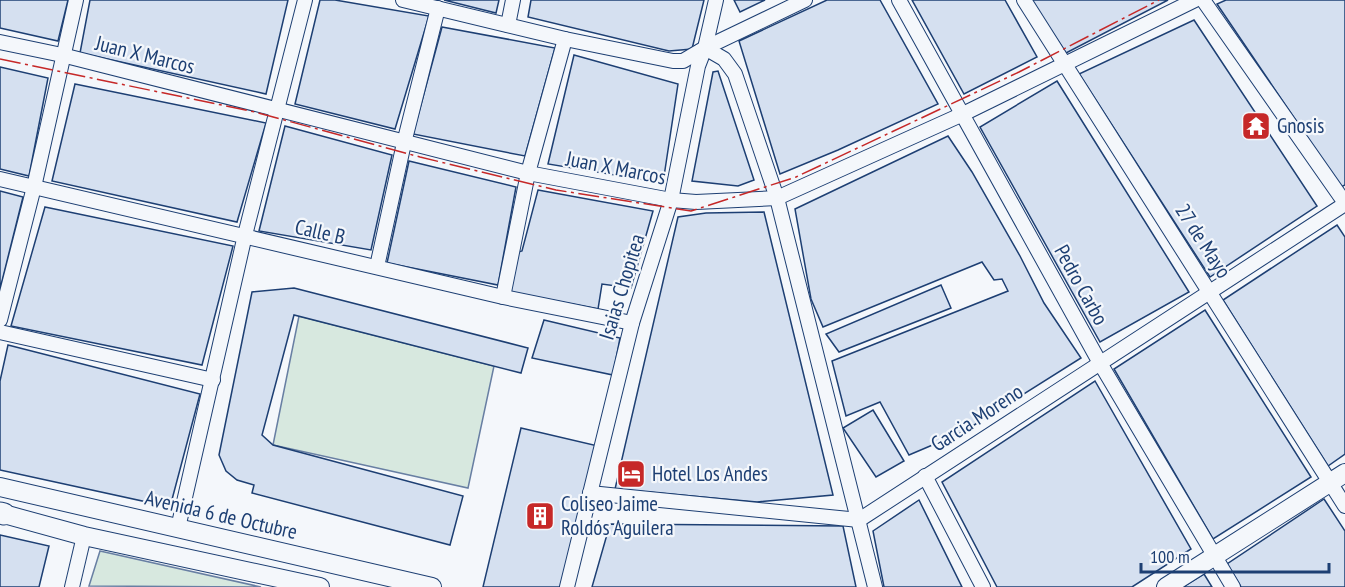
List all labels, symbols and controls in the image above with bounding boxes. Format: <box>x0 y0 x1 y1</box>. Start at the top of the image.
street label: Juan X Marcos <box>92 29 197 80</box>
temple icon: Gnosis <box>1240 110 1272 142</box>
place label: Gnosis <box>1277 112 1324 139</box>
street label: Juan X Marcos <box>563 144 668 190</box>
street label: 27 de Mayo <box>1169 198 1237 283</box>
street label: Calle B <box>292 213 348 250</box>
street label: Isaias Chopitea <box>593 231 650 343</box>
street label: Pedro Carbo <box>1048 240 1114 330</box>
street label: Garcia Moreno <box>926 378 1028 457</box>
hotel icon: Hotel Los Andes <box>615 458 647 490</box>
place label: Hotel Los Andes <box>652 460 768 487</box>
street label: Avenida 6 de Octubre <box>142 484 300 545</box>
place label: Coliseo Jaime Roldós Aguilera <box>561 490 674 541</box>
building icon: Coliseo Jaime Roldós Aguilera <box>524 500 556 532</box>
scale bar <box>1141 536 1328 574</box>
text: 100 m <box>1150 545 1190 568</box>

